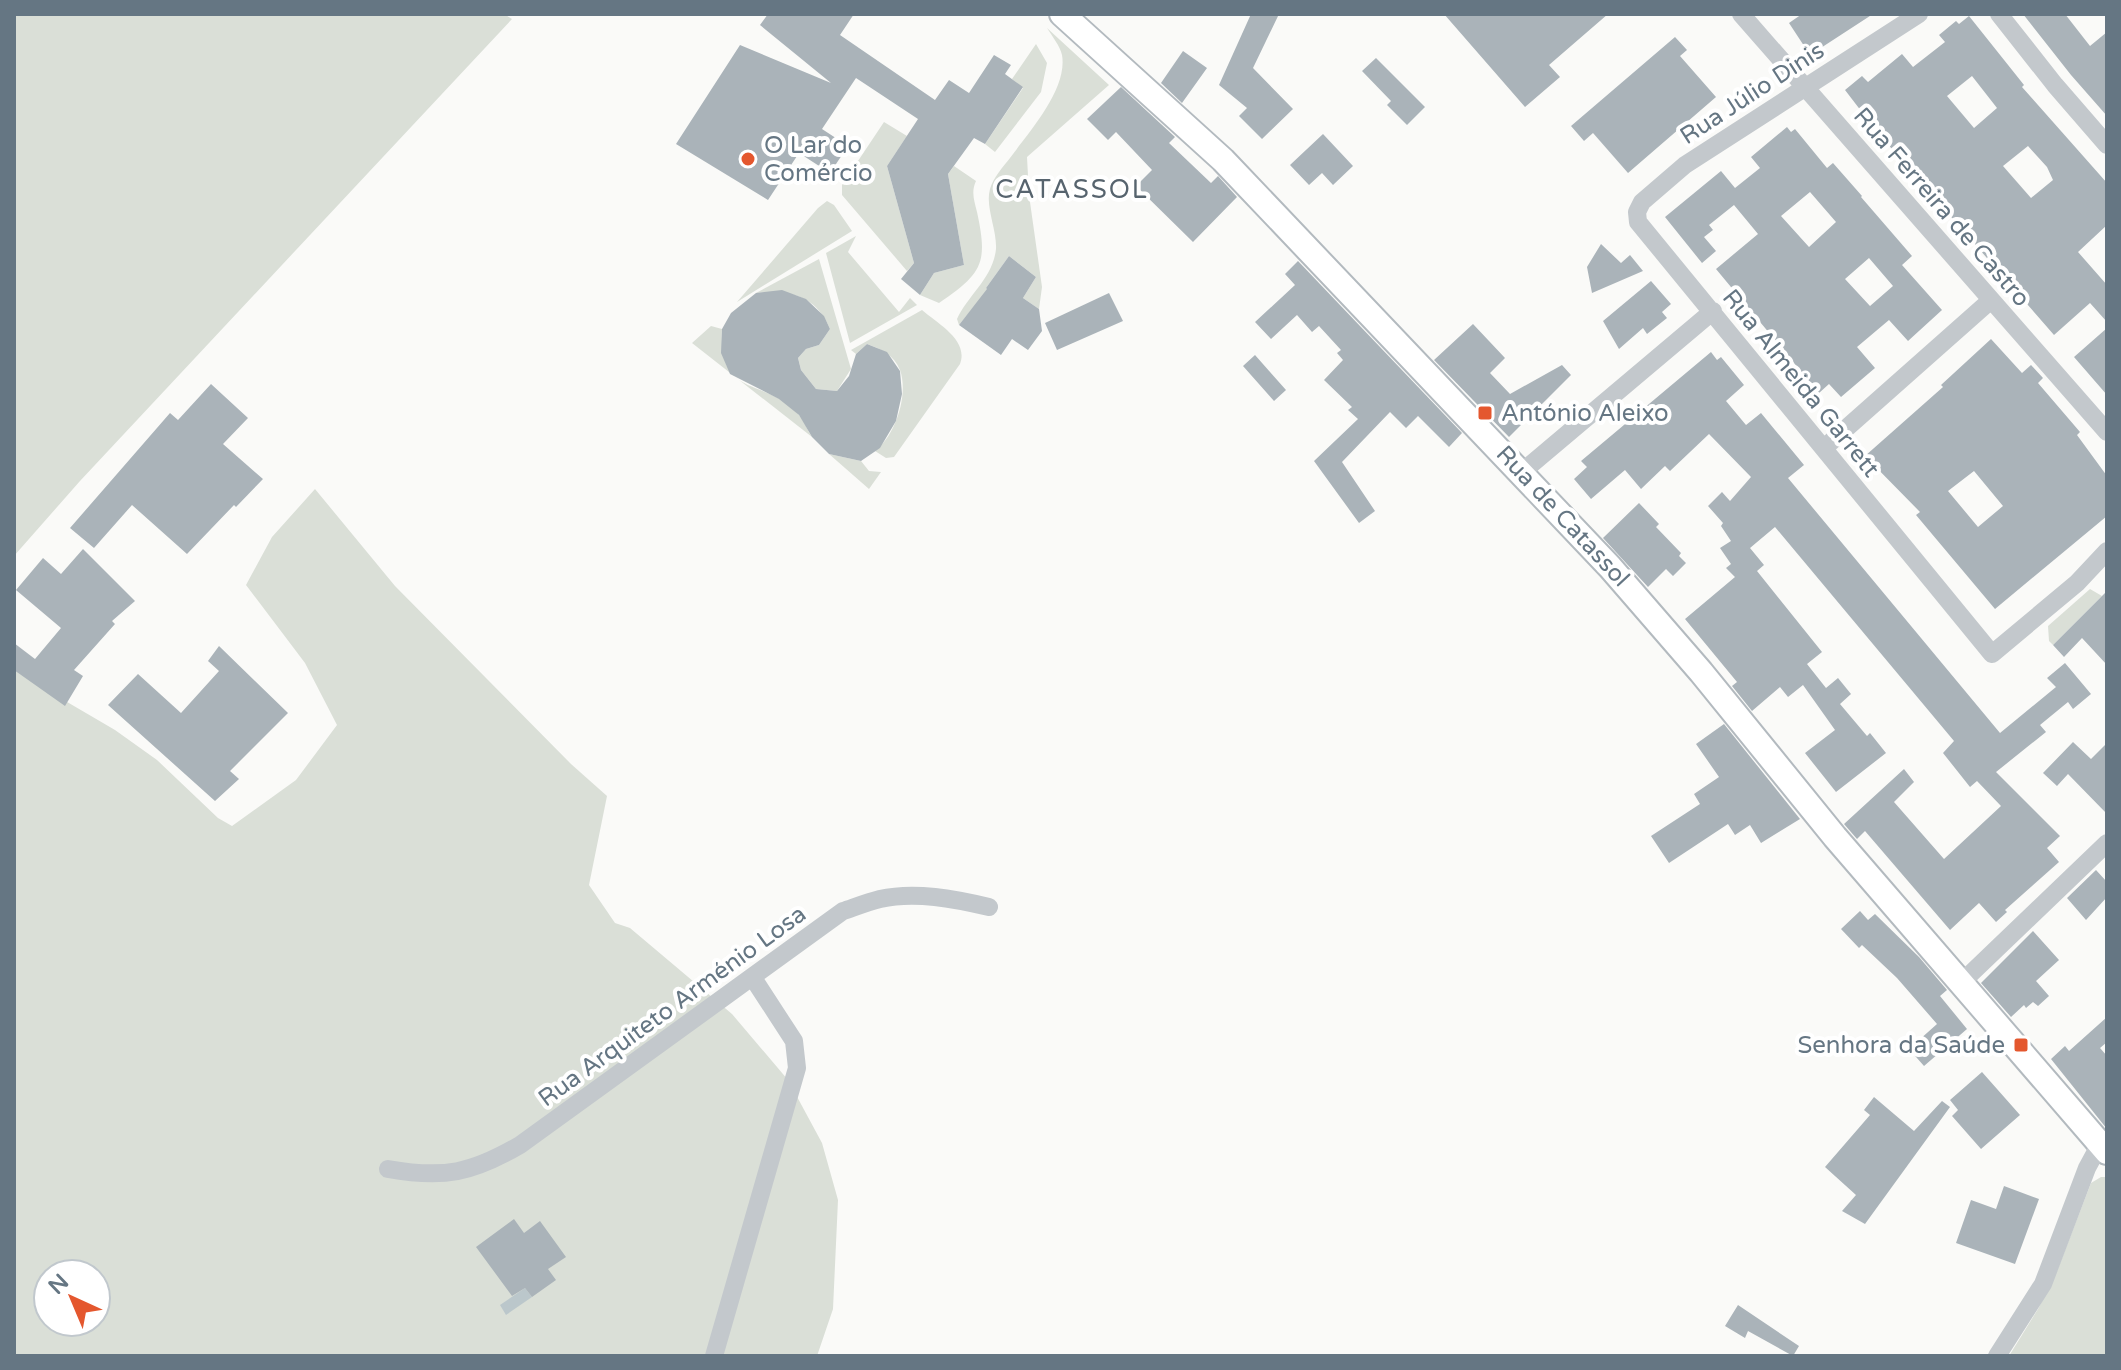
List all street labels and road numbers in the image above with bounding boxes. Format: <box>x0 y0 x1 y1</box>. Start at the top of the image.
street label: Rua Júlio Dinis <box>1675 36 1830 151</box>
street label: Rua Ferreira de Castro <box>1847 102 2036 313</box>
street label: Rua Almeida Garrett <box>1716 284 1885 483</box>
street label: Rua de Catassol <box>1490 440 1635 593</box>
street label: Rua Arquiteto Arménio Losa <box>533 900 812 1113</box>

